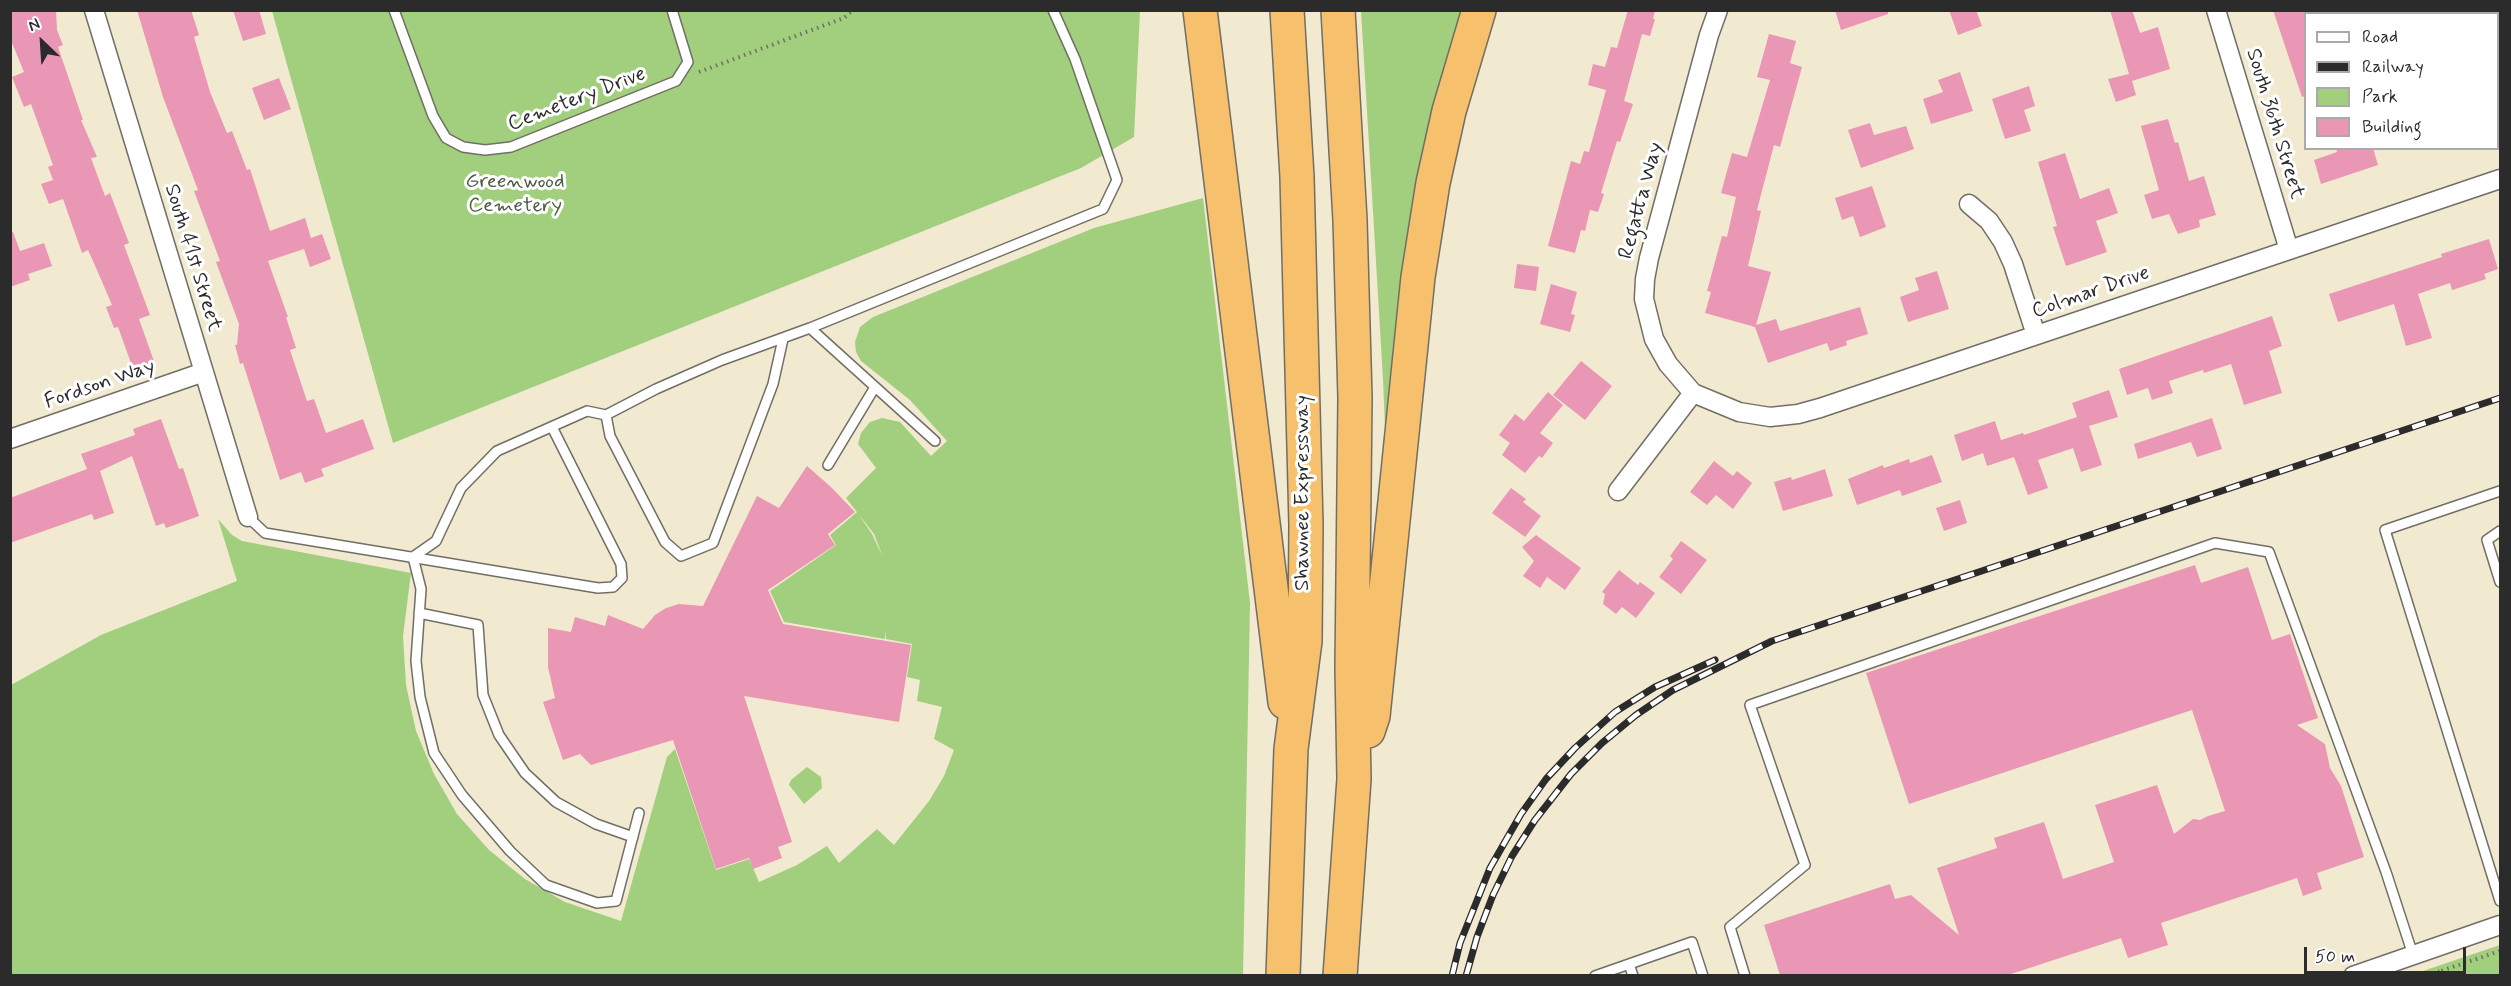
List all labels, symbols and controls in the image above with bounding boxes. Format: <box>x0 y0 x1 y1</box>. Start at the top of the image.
north arrow <box>12 12 72 72</box>
legend <box>2304 12 2499 150</box>
text: N <box>25 13 43 37</box>
text: Road <box>2362 25 2398 49</box>
street label: South 36th Street <box>2239 46 2309 202</box>
text: Railway <box>2362 55 2424 79</box>
street label: Cemetery Drive <box>505 62 649 138</box>
text: Park <box>2362 85 2398 109</box>
text: Building <box>2362 115 2422 139</box>
street label: Regatta Way <box>1614 140 1670 262</box>
park label: Greenwood Cemetery <box>465 170 565 220</box>
street label: South 41st Street <box>158 181 226 335</box>
street label: Colmar Drive <box>2029 261 2153 325</box>
street label: Fordson Way <box>41 354 159 416</box>
street label: Shawnee Expressway <box>1291 395 1317 591</box>
scale bar <box>2307 935 2469 973</box>
text: 50 m <box>2315 945 2355 969</box>

